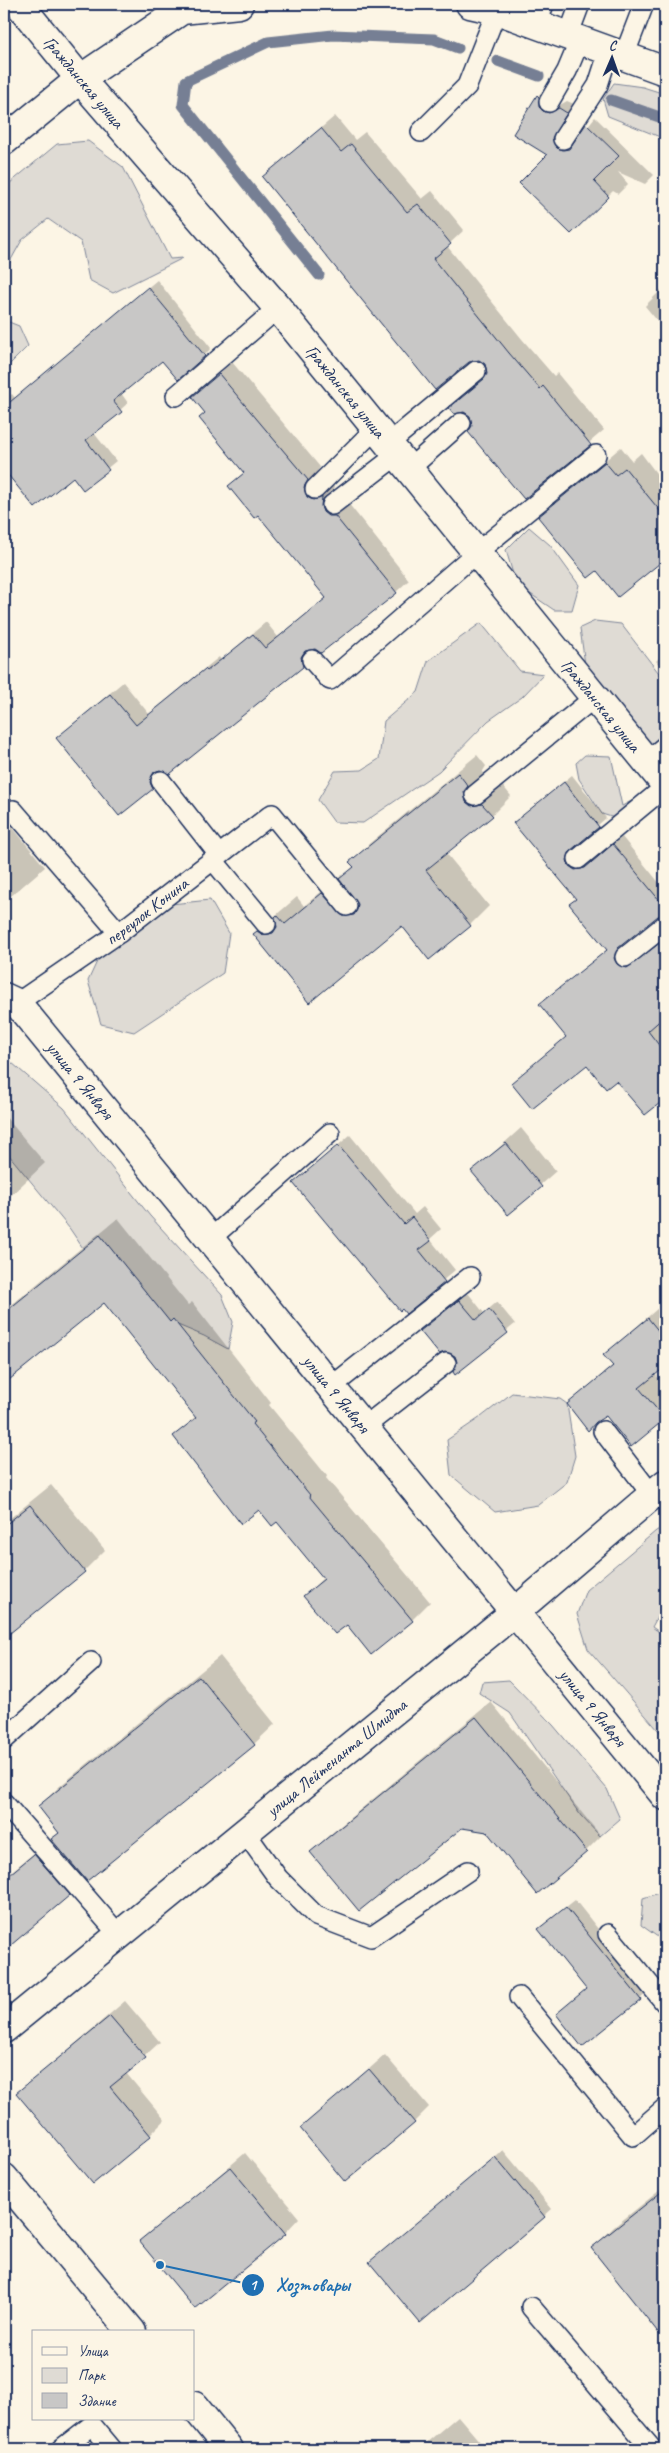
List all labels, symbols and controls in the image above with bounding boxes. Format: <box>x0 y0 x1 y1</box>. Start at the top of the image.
street label: Гражданская улица <box>39 31 130 134</box>
north arrow <box>586 32 636 82</box>
text: С <box>609 37 618 54</box>
street label: Гражданская улица <box>301 340 391 443</box>
street label: Гражданская улица <box>557 654 646 758</box>
street label: переулок Конина <box>101 872 193 950</box>
street label: улица 9 Января <box>41 1036 119 1125</box>
street label: улица 9 Января <box>297 1350 376 1438</box>
street label: улица 9 Января <box>554 1663 632 1752</box>
street label: улица Лейтенанта Шмидта <box>261 1693 412 1822</box>
callout: Хозтовары <box>241 2268 360 2302</box>
text: Хозтовары <box>276 2273 352 2298</box>
text: 1 <box>250 2276 259 2295</box>
legend <box>32 2330 195 2420</box>
text: Улица <box>78 2342 109 2361</box>
text: Парк <box>78 2366 106 2385</box>
text: Здание <box>78 2392 117 2411</box>

